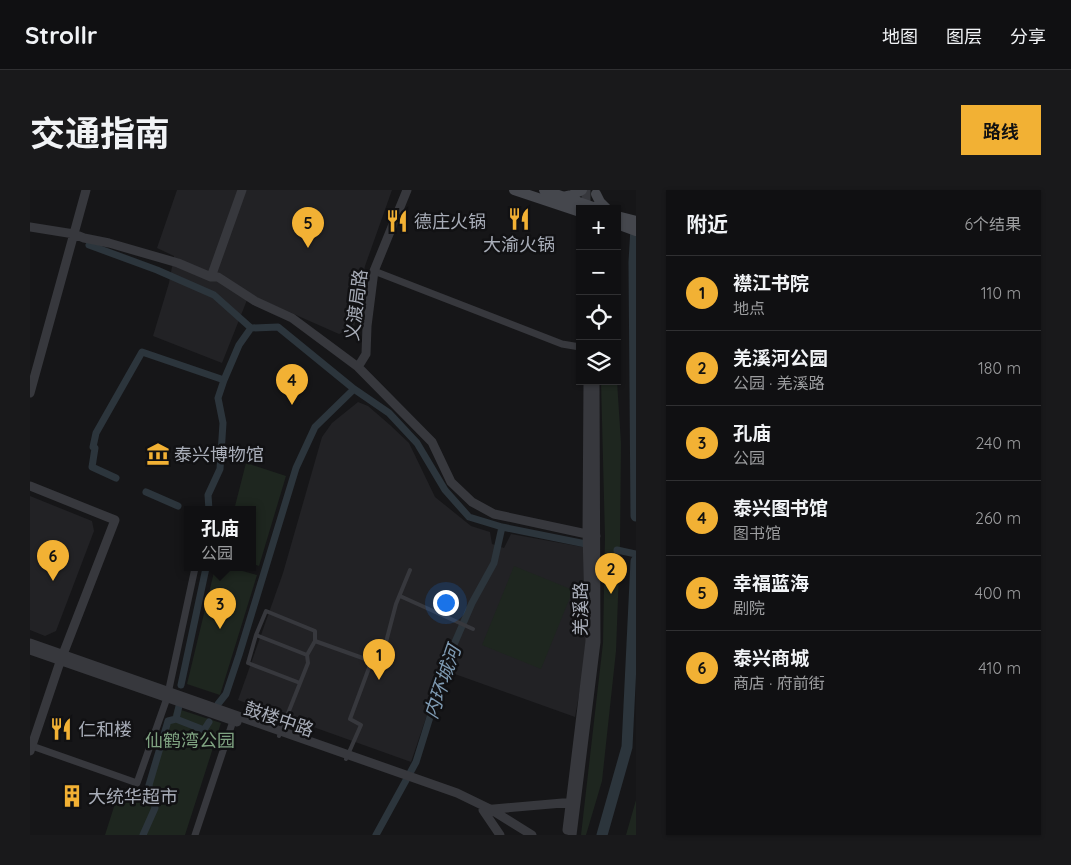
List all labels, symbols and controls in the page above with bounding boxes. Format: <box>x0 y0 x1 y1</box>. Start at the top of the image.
text: Strollr <box>25 20 97 50</box>
text: 地图 <box>882 25 918 48</box>
text: 图层 <box>946 25 982 48</box>
text: 分享 <box>1010 25 1046 48</box>
button: 路线 <box>961 105 1041 155</box>
text: 交通指南 <box>30 111 170 155</box>
map controls <box>576 205 621 385</box>
button: + <box>576 205 621 250</box>
restaurant icon: 大渝火锅 <box>506 206 532 232</box>
pin: 5 <box>292 207 324 248</box>
restaurant icon: 德庄火锅 <box>384 208 410 234</box>
place label: 德庄火锅 <box>414 210 486 233</box>
text: 附近 <box>686 211 728 237</box>
text: 6个结果 <box>964 214 1021 234</box>
place label: 大渝火锅 <box>483 233 555 256</box>
button: − <box>576 250 621 295</box>
street label: 义渡局路 <box>340 268 372 342</box>
text: 襟江书院 <box>733 271 809 295</box>
text: 1 <box>699 283 705 303</box>
text: 110 m <box>981 283 1021 303</box>
button: locate <box>576 295 621 340</box>
text: 地点 <box>733 298 765 318</box>
button: layers <box>576 340 621 385</box>
text: 羌溪河公园 <box>733 346 828 370</box>
text: 2 <box>697 358 707 378</box>
text: 180 m <box>978 358 1021 378</box>
pin: 4 <box>276 364 308 405</box>
text: 公园 · 羌溪路 <box>733 373 825 393</box>
text: 孔庙 <box>733 421 771 445</box>
text: 3 <box>698 433 706 453</box>
text: 240 m <box>975 433 1021 453</box>
museum icon: 泰兴博物馆 <box>145 441 171 467</box>
place label: 泰兴博物馆 <box>174 443 264 466</box>
text: 公园 <box>733 448 765 468</box>
text: 泰兴图书馆 <box>733 496 828 520</box>
popup <box>184 506 256 571</box>
text: 4 <box>697 508 707 528</box>
text: 260 m <box>975 508 1021 528</box>
text: 孔庙 <box>201 516 239 540</box>
text: 图书馆 <box>733 523 781 543</box>
pin: 6 <box>37 540 69 581</box>
text: 公园 <box>201 543 233 563</box>
pin: 2 <box>595 553 627 594</box>
text: 幸福蓝海 <box>733 571 809 595</box>
street label: 羌溪路 <box>569 582 592 636</box>
text: 5 <box>697 583 707 603</box>
text: 400 m <box>975 583 1021 603</box>
pin: 3 <box>204 588 236 629</box>
your location <box>433 590 459 616</box>
text: 剧院 <box>733 598 765 618</box>
water label: 内环城河 <box>418 638 467 722</box>
pin: 1 <box>363 639 395 680</box>
text: 泰兴商城 <box>733 646 809 670</box>
text: 6 <box>698 658 706 678</box>
text: 410 m <box>978 658 1021 678</box>
text: 商店 · 府前街 <box>733 673 825 693</box>
street label: 鼓楼中路 <box>241 696 317 742</box>
restaurant icon: 仁和楼 <box>48 716 74 742</box>
place label: 仁和楼 <box>78 718 132 741</box>
park label: 仙鹤湾公园 <box>145 729 235 752</box>
building icon: 大统华超市 <box>59 783 85 809</box>
place label: 大统华超市 <box>88 785 178 808</box>

